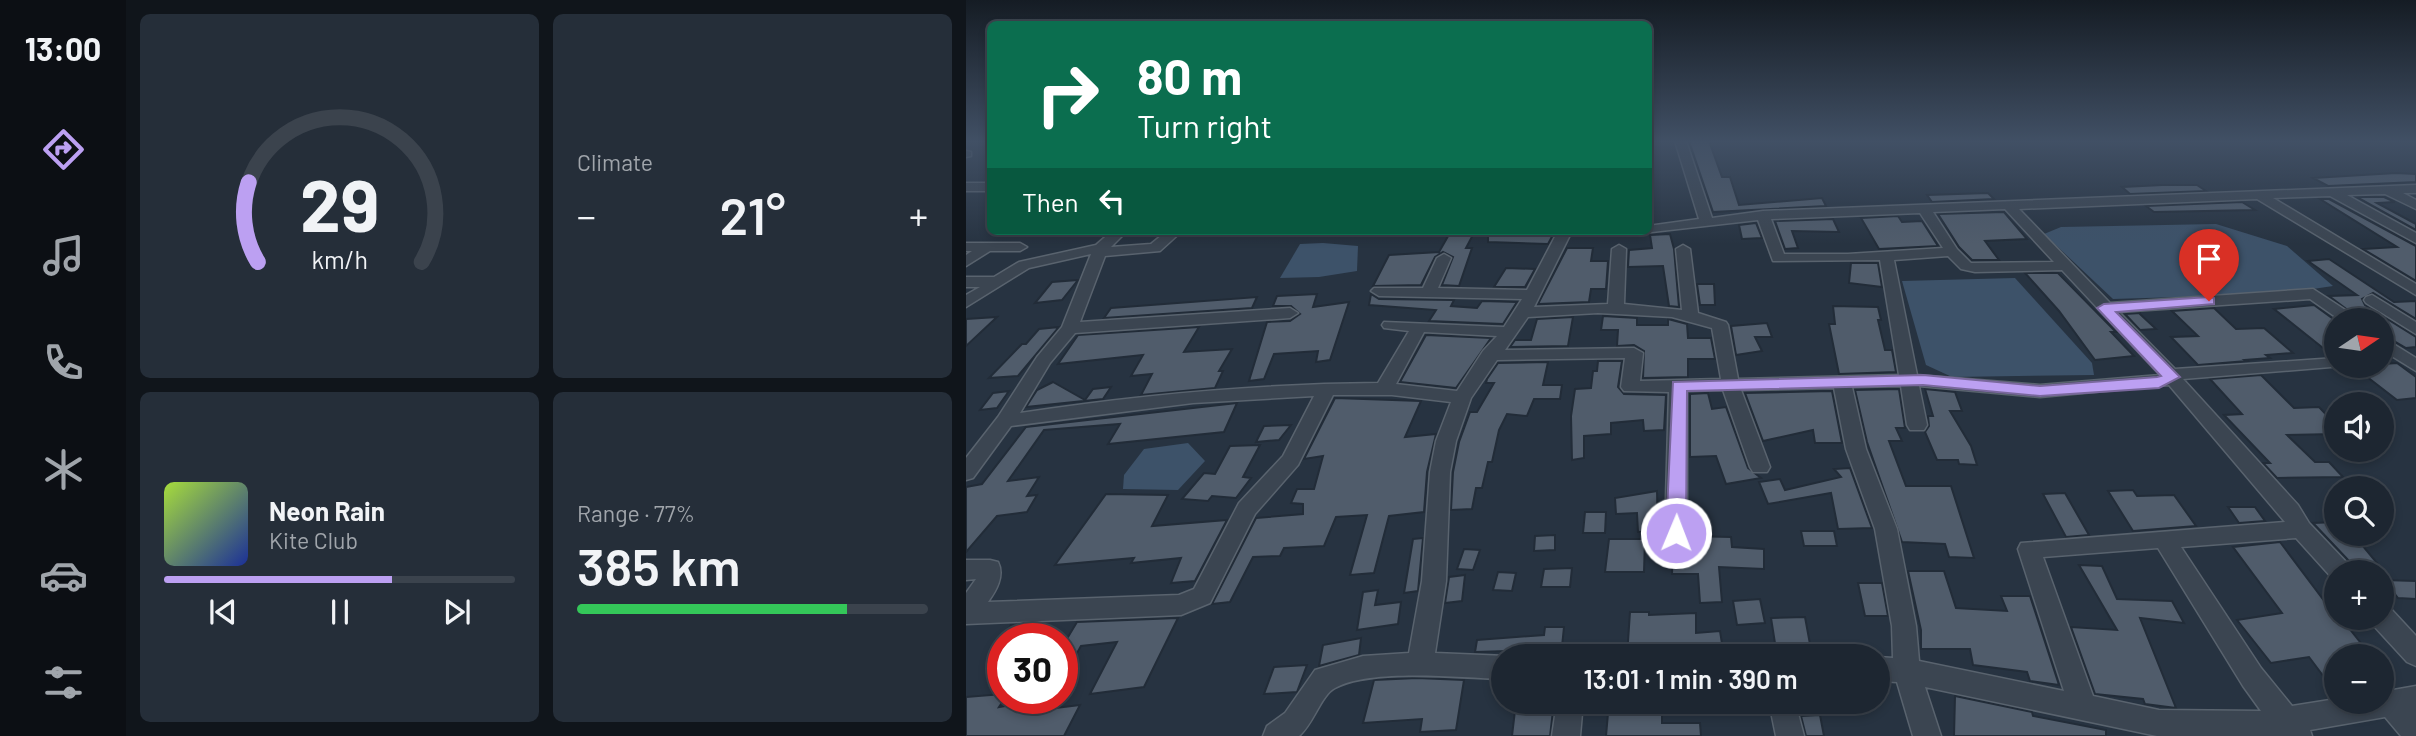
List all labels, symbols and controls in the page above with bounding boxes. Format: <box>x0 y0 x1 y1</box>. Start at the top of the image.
text: 13:00 <box>25 29 101 67</box>
text: 80 m <box>1137 46 1242 105</box>
icon: right <box>1022 49 1113 140</box>
text: Turn right <box>1137 106 1272 144</box>
icon: directions <box>39 125 88 174</box>
text: Climate <box>577 148 653 176</box>
text: 29 <box>300 159 379 247</box>
icon: left <box>1093 182 1131 220</box>
text: 21° <box>719 183 786 245</box>
text: Then <box>1022 186 1079 217</box>
text: − <box>577 192 596 238</box>
text: + <box>909 192 928 238</box>
pin <box>2179 229 2239 301</box>
icon: music <box>39 231 88 280</box>
icon: arrive <box>2190 240 2228 278</box>
text: km/h <box>311 244 368 274</box>
north arrow <box>2324 308 2394 378</box>
map controls <box>2324 308 2394 714</box>
icon: phone <box>39 338 88 387</box>
button: sound <box>2324 392 2394 462</box>
icon: climate <box>39 445 88 494</box>
button: search <box>2324 476 2394 546</box>
text: Neon Rain <box>269 495 385 526</box>
position arrow <box>1639 496 1713 570</box>
text: Range · 77% <box>577 499 695 527</box>
text: Kite Club <box>269 526 358 554</box>
text: 385 km <box>577 534 741 596</box>
icon: car <box>39 551 88 600</box>
button: + <box>2324 560 2394 630</box>
icon: previous <box>204 593 242 631</box>
icon: pause <box>321 593 359 631</box>
icon: next <box>438 593 476 631</box>
speed limit sign: 30 <box>987 623 1078 714</box>
button: − <box>2324 644 2394 714</box>
icon: filters <box>39 658 88 707</box>
text: 13:01 · 1 min · 390 m <box>1583 663 1798 694</box>

